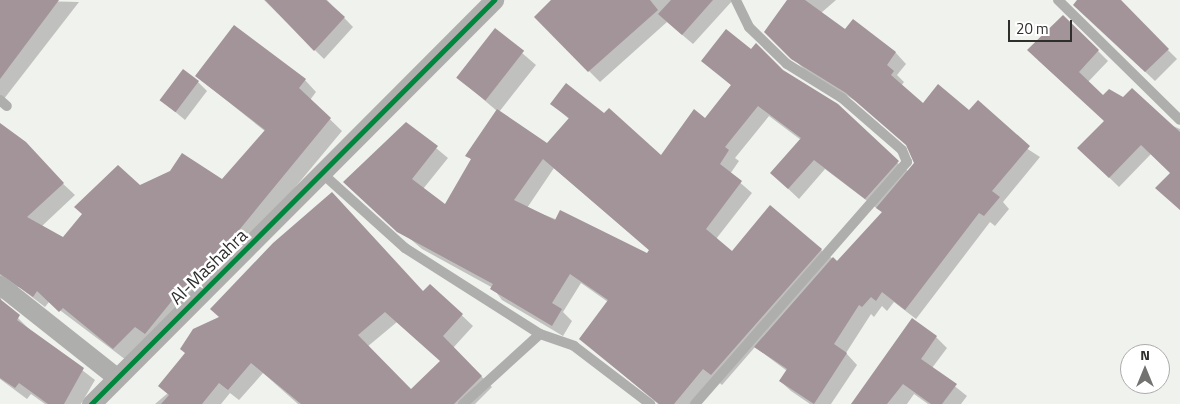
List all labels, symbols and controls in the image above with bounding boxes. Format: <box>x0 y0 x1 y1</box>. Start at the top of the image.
scale bar <box>1010 10 1074 42</box>
text: 20 m <box>1016 17 1049 40</box>
street label: Al-Mashahra <box>166 225 252 309</box>
north arrow <box>1120 344 1170 394</box>
text: N <box>1140 344 1150 365</box>

